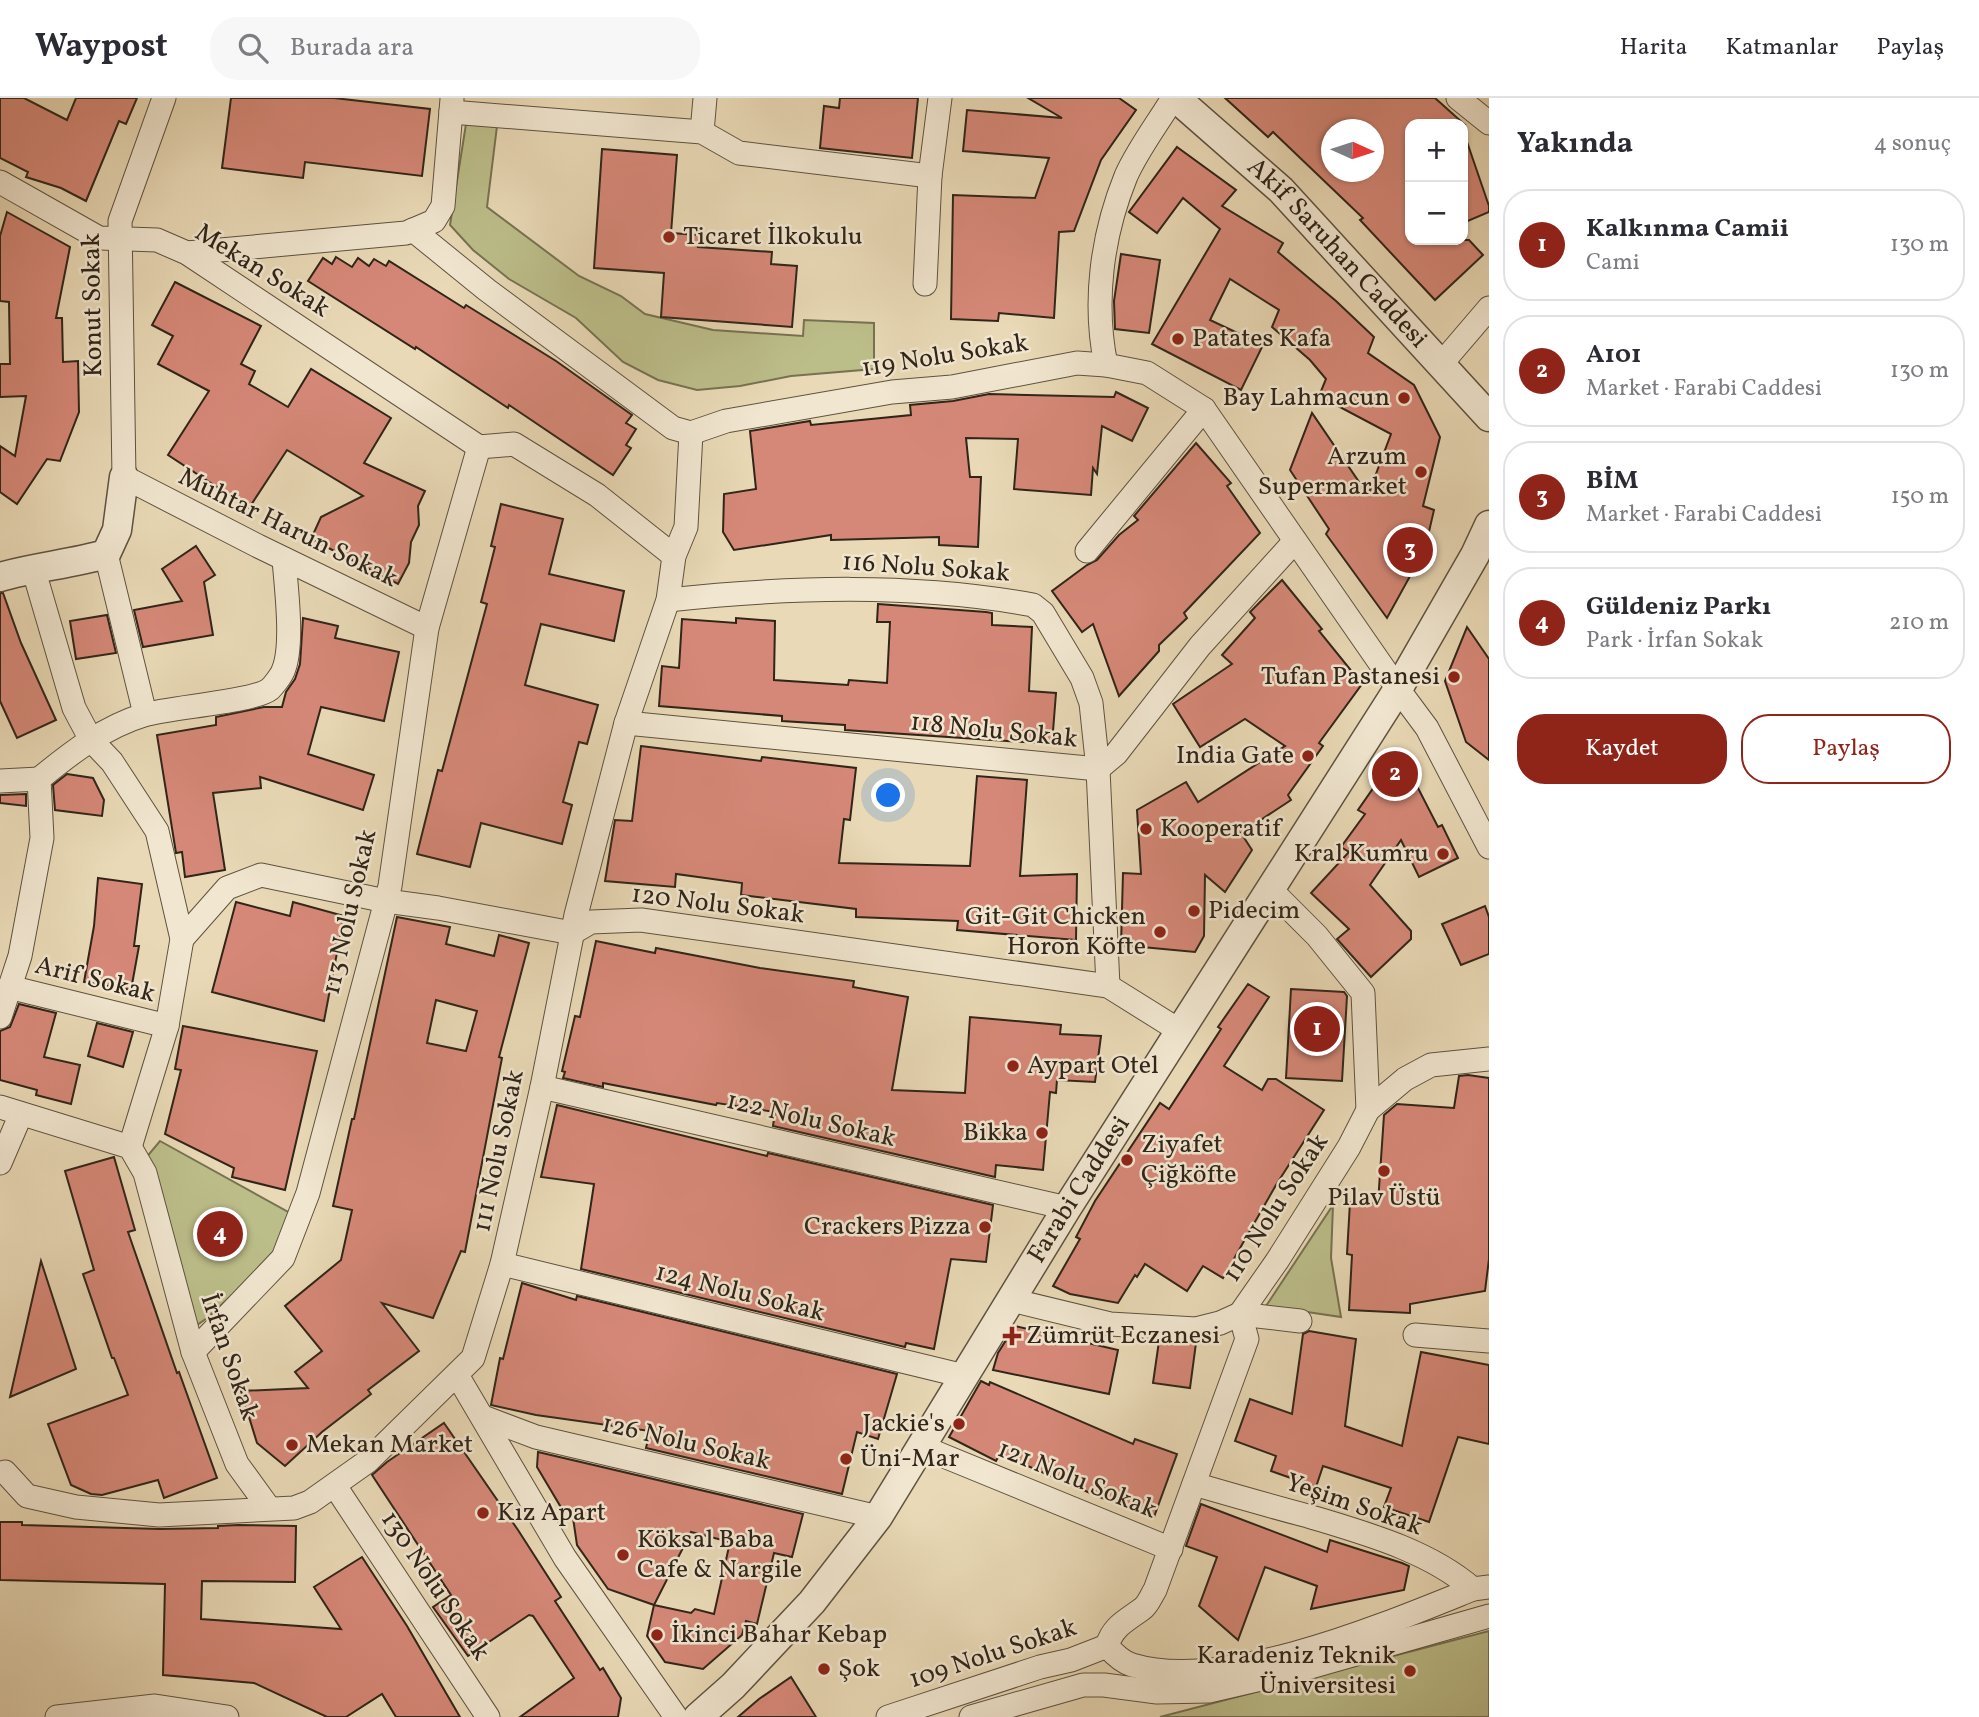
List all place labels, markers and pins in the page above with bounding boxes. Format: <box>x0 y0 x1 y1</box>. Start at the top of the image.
place label: Ticaret İlkokulu <box>683 219 863 255</box>
marker: Ticaret İlkokulu <box>661 229 677 245</box>
place label: Patates Kafa <box>1192 321 1331 357</box>
marker: Patates Kafa <box>1170 331 1186 347</box>
place label: Bay Lahmacun <box>1222 380 1390 416</box>
marker: Bay Lahmacun <box>1396 390 1412 406</box>
place label: Arzum Supermarket <box>1258 439 1407 505</box>
marker: Arzum Supermarket <box>1413 464 1429 480</box>
pin: 3 <box>1387 524 1433 576</box>
place label: Tufan Pastanesi <box>1261 659 1440 695</box>
marker: Tufan Pastanesi <box>1446 669 1462 685</box>
place label: India Gate <box>1176 738 1294 774</box>
marker: India Gate <box>1300 748 1316 764</box>
pin: 2 <box>1372 748 1418 800</box>
place label: Kooperatif <box>1160 811 1283 847</box>
marker: Kooperatif <box>1138 821 1154 837</box>
place label: Kral Kumru <box>1294 836 1429 872</box>
marker: Kral Kumru <box>1435 846 1451 862</box>
place label: Pidecim <box>1208 893 1300 929</box>
place label: Git-Git Chicken Horon Köfte <box>965 899 1146 965</box>
marker: Pidecim <box>1186 903 1202 919</box>
marker: Git-Git Chicken Horon Köfte <box>1152 924 1168 940</box>
pin: 1 <box>1294 1003 1340 1055</box>
place label: Aypart Otel <box>1027 1048 1159 1084</box>
marker: Aypart Otel <box>1005 1058 1021 1074</box>
place label: Bikka <box>963 1115 1028 1151</box>
marker: Bikka <box>1034 1125 1050 1141</box>
place label: Ziyafet Çiğköfte <box>1141 1127 1237 1193</box>
marker: Ziyafet Çiğköfte <box>1119 1152 1135 1168</box>
marker: Pilav Üstü <box>1376 1163 1392 1179</box>
place label: Pilav Üstü <box>1327 1180 1441 1216</box>
pin: 4 <box>197 1208 243 1260</box>
place label: Crackers Pizza <box>804 1209 971 1245</box>
marker: Crackers Pizza <box>977 1219 993 1235</box>
place label: Zümrüt Eczanesi <box>1026 1318 1220 1354</box>
marker: Zümrüt Eczanesi <box>1004 1328 1020 1344</box>
place label: Jackie's <box>862 1406 945 1442</box>
marker: Jackie's <box>951 1416 967 1432</box>
place label: Mekan Market <box>306 1427 473 1463</box>
marker: Mekan Market <box>284 1437 300 1453</box>
place label: Üni-Mar <box>860 1441 959 1477</box>
marker: Üni-Mar <box>838 1451 854 1467</box>
place label: Kız Apart <box>497 1495 606 1531</box>
marker: Kız Apart <box>475 1505 491 1521</box>
place label: Köksal Baba Cafe & Nargile <box>637 1522 802 1588</box>
marker: Köksal Baba Cafe & Nargile <box>615 1547 631 1563</box>
place label: İkinci Bahar Kebap <box>671 1617 887 1653</box>
marker: İkinci Bahar Kebap <box>649 1627 665 1643</box>
place label: Karadeniz Teknik Üniversitesi <box>1196 1638 1396 1704</box>
place label: Şok <box>838 1651 880 1687</box>
marker: Şok <box>816 1661 832 1677</box>
marker: Karadeniz Teknik Üniversitesi <box>1402 1663 1418 1679</box>

